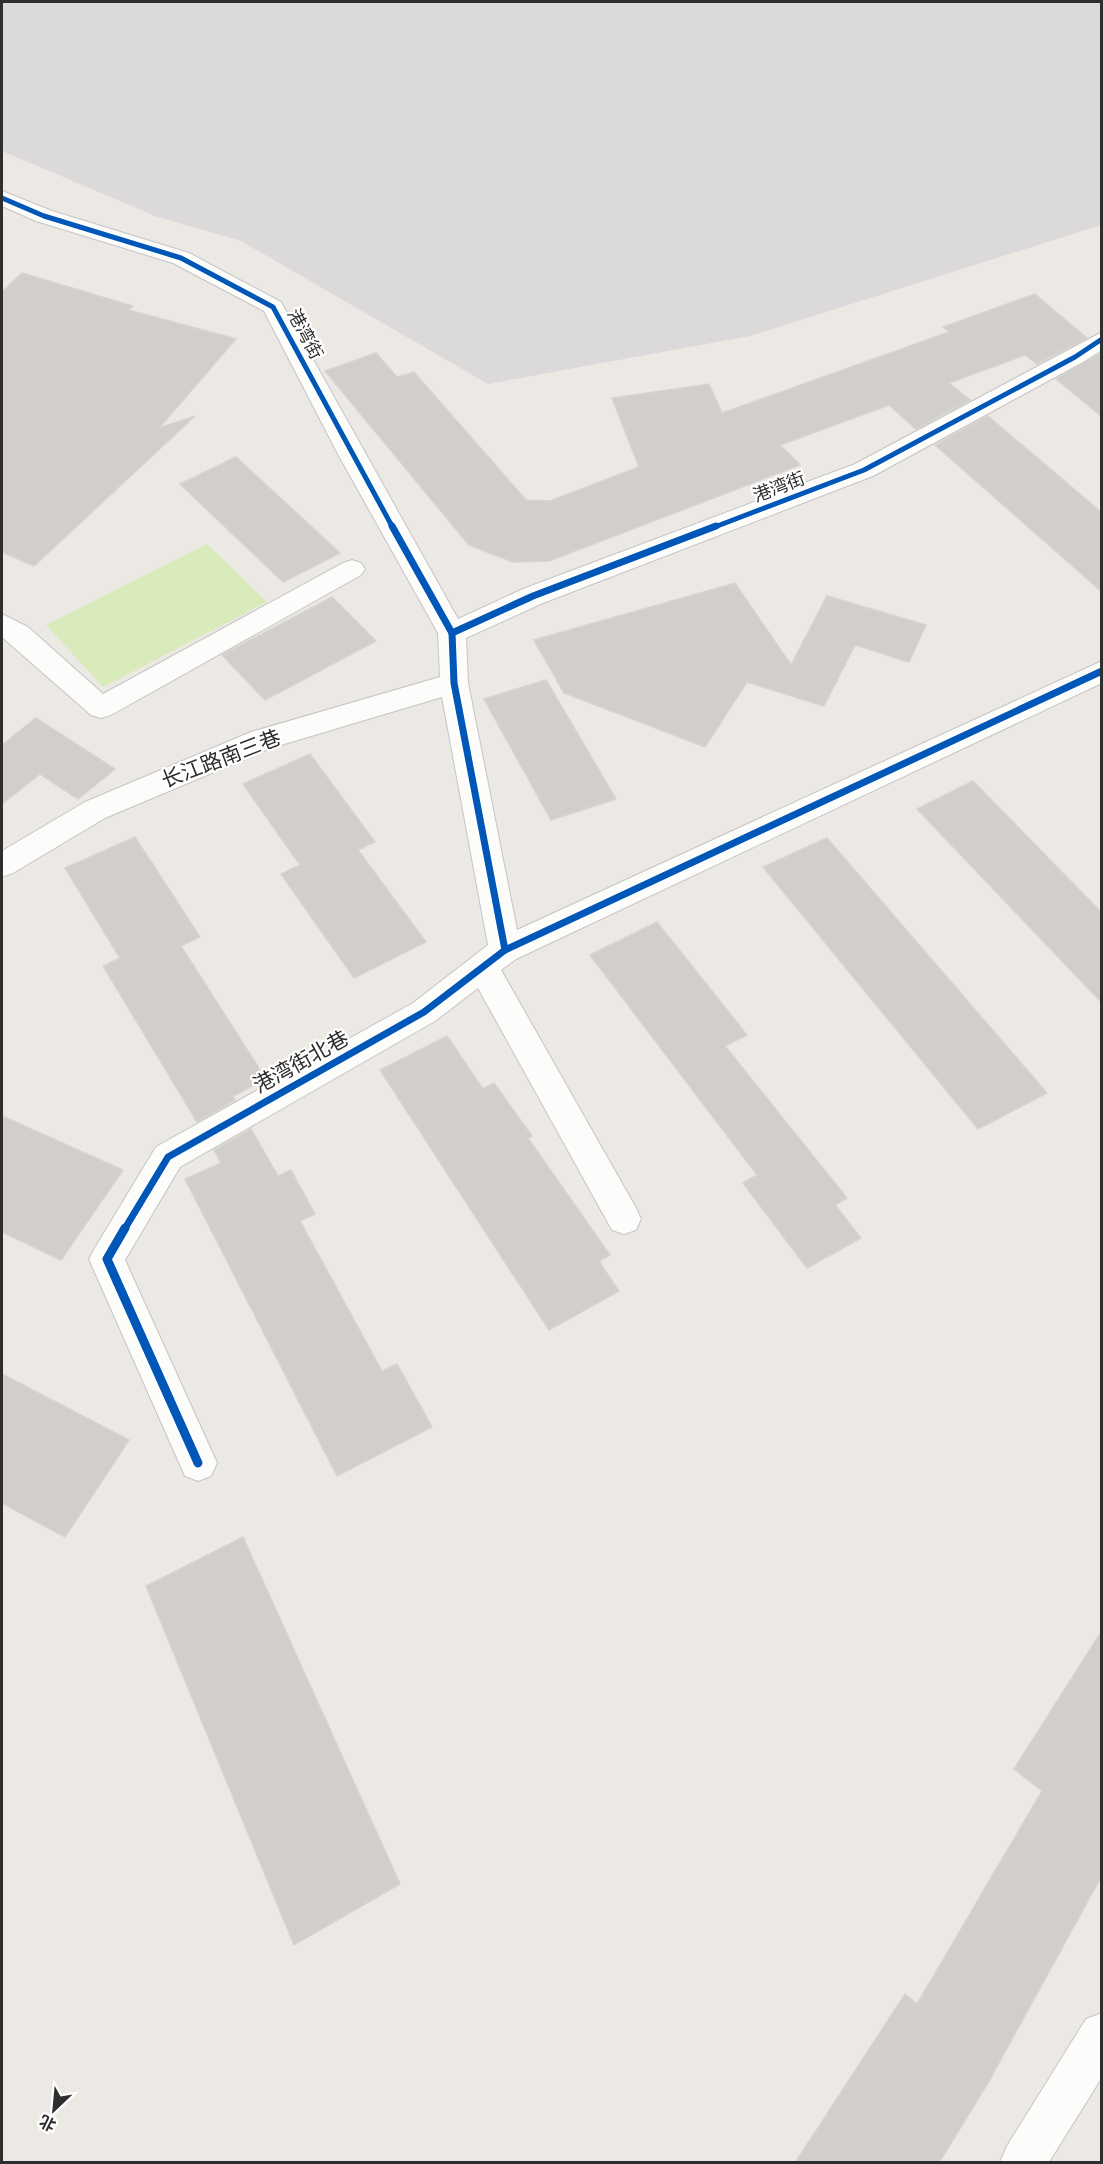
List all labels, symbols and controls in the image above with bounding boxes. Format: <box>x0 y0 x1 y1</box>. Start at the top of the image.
street label: 港湾街 <box>283 305 327 363</box>
street label: 港湾街 <box>750 467 808 507</box>
street label: 长江路南三巷 <box>158 724 284 794</box>
street label: 港湾街北巷 <box>249 1025 353 1099</box>
north arrow <box>24 2080 84 2140</box>
text: 北 <box>36 2111 59 2135</box>

